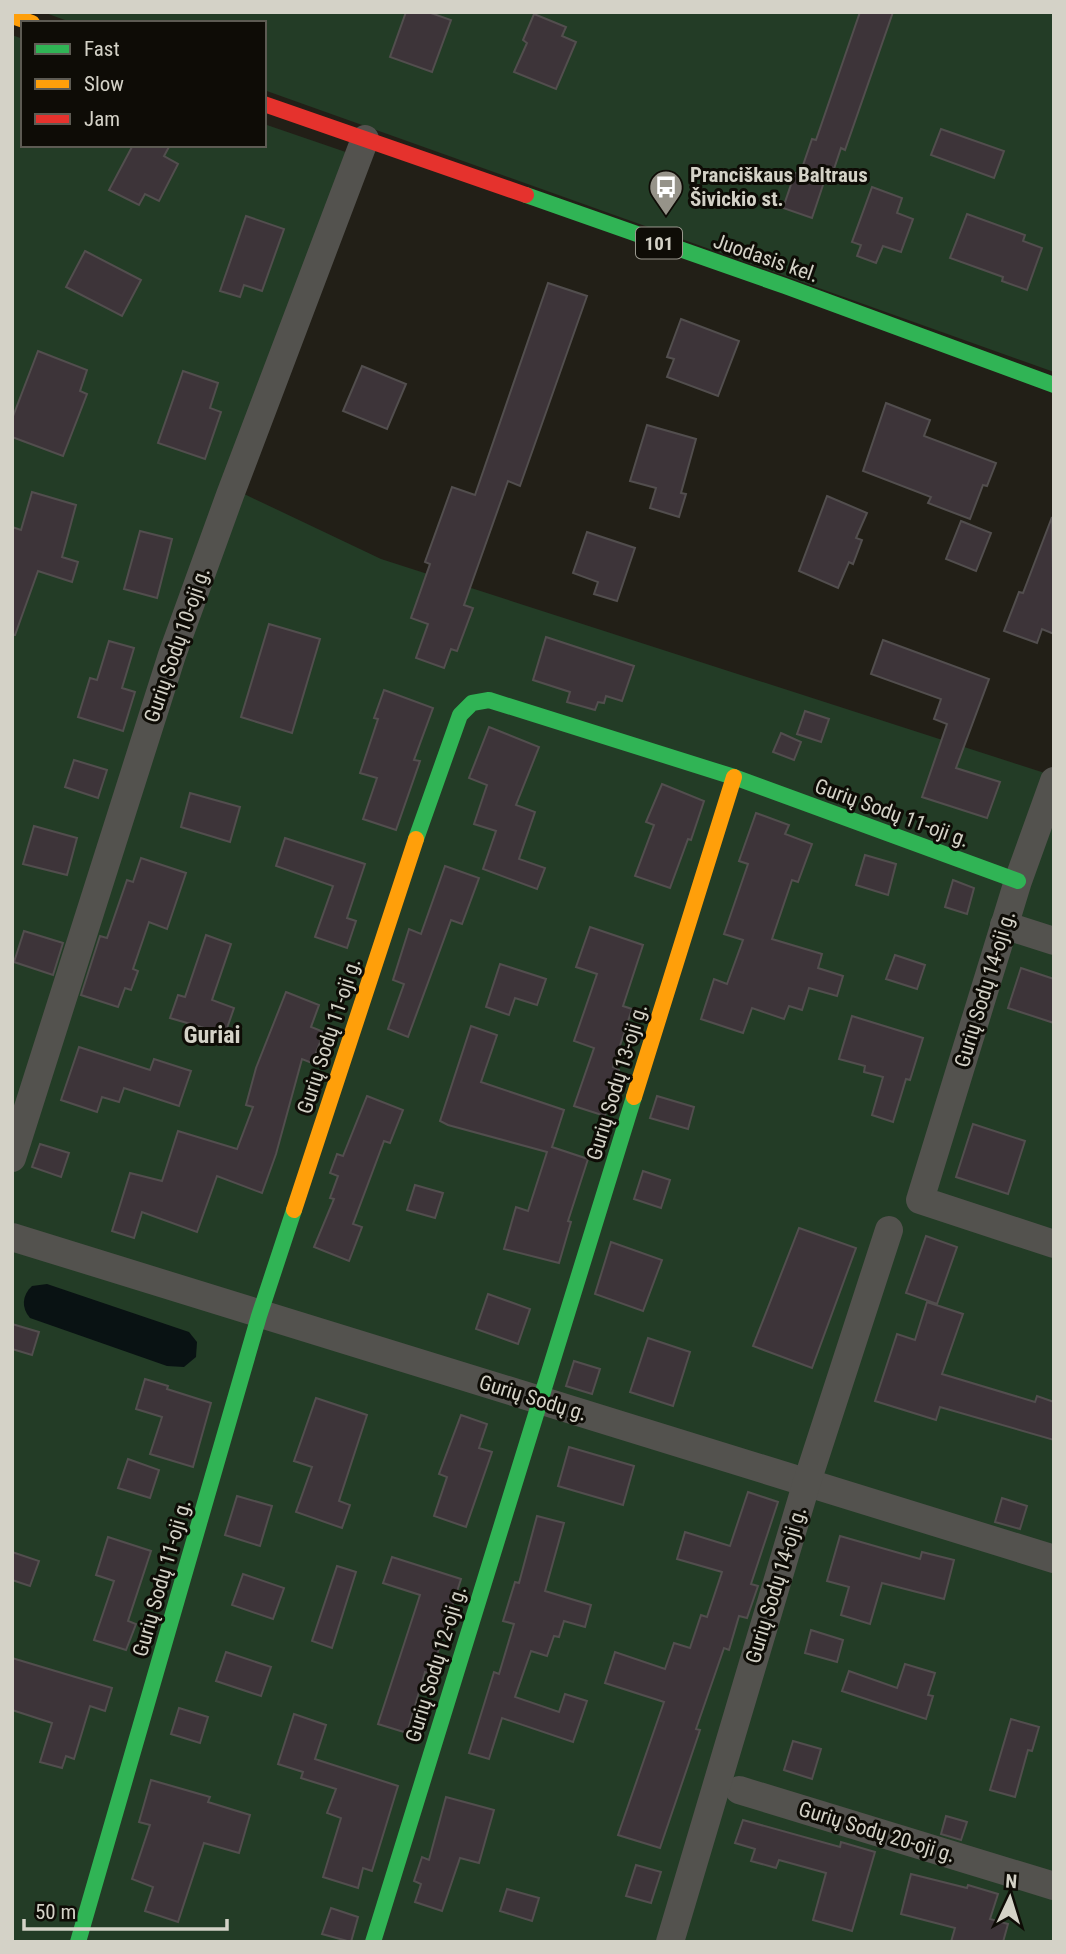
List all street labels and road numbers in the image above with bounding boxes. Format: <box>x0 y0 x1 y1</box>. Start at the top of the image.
road number: 101 <box>636 228 682 258</box>
street label: Juodasis kel. <box>710 229 822 287</box>
street label: Gurių Sodų 10-oji g. <box>139 564 215 726</box>
street label: Gurių Sodų 11-oji g. <box>812 774 972 852</box>
street label: Gurių Sodų 14-oji g. <box>950 908 1020 1070</box>
street label: Gurių Sodų 11-oji g. <box>293 955 365 1117</box>
street label: Gurių Sodų 13-oji g. <box>582 1001 652 1163</box>
street label: Gurių Sodų g. <box>476 1370 590 1426</box>
street label: Gurių Sodų 11-oji g. <box>128 1497 196 1659</box>
street label: Gurių Sodų 14-oji g. <box>741 1504 811 1666</box>
street label: Gurių Sodų 12-oji g. <box>401 1583 471 1745</box>
street label: Gurių Sodų 20-oji g. <box>796 1797 958 1867</box>

